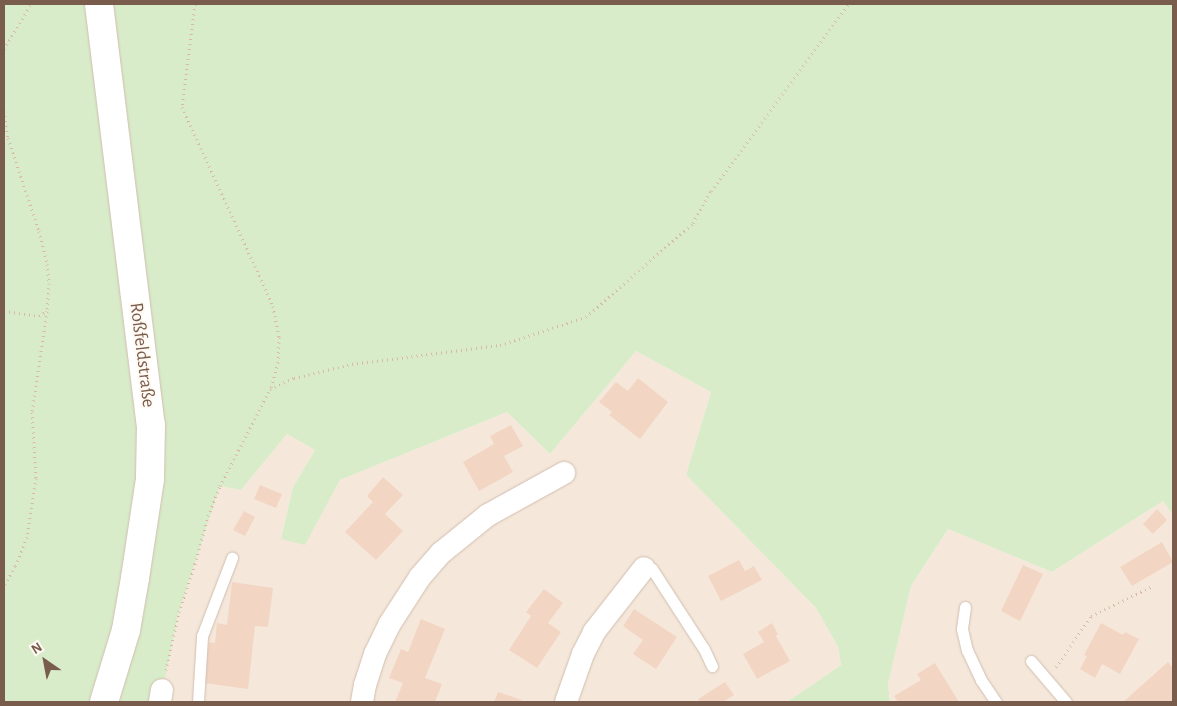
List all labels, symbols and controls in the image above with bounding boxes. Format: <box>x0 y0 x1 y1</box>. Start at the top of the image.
street label: Roßfeldstraße <box>124 301 160 409</box>
north arrow <box>20 636 70 686</box>
text: N <box>29 640 45 657</box>

